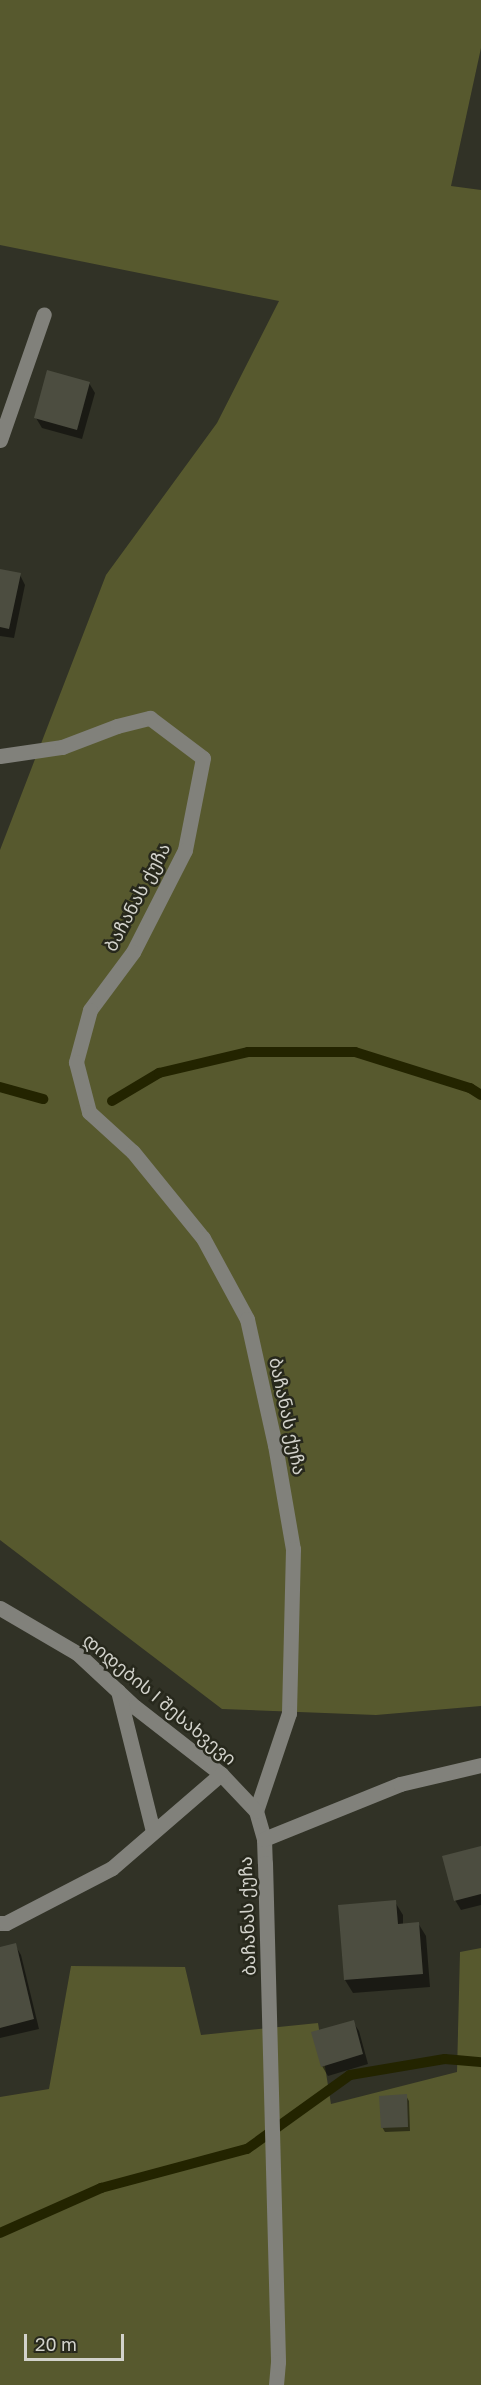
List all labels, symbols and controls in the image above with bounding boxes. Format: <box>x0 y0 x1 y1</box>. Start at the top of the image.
street label: ბაჩანას ქუჩა <box>99 839 175 955</box>
street label: ბაჩანას ქუჩა <box>265 1355 311 1477</box>
street label: დიდების I შესახვევი <box>79 1629 241 1769</box>
street label: ბაჩანას ქუჩა <box>234 1856 260 1976</box>
scale bar <box>27 2322 128 2360</box>
text: 20 m <box>35 2333 77 2355</box>

